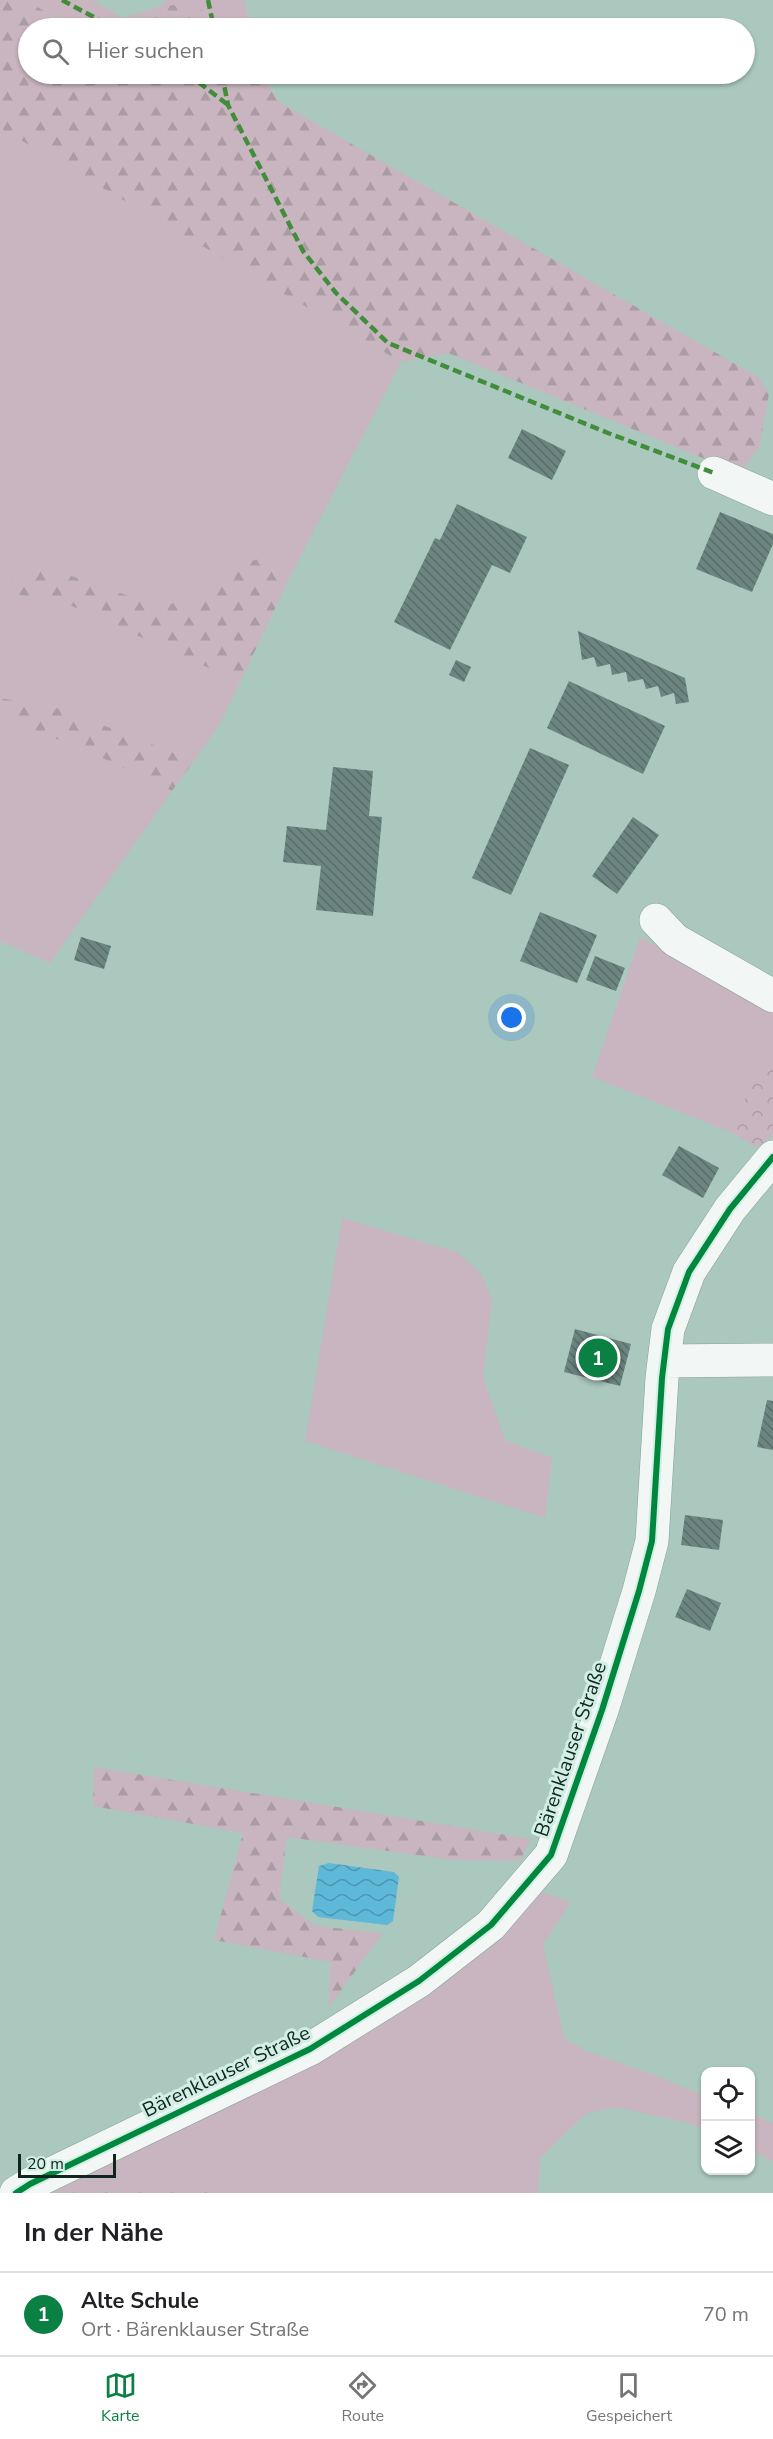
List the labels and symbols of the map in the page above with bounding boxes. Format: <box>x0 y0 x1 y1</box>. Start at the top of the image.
your location <box>497 1003 526 1032</box>
pin: 1 <box>578 1336 618 1380</box>
street label: Bärenklauser Straße <box>528 1658 613 1840</box>
street label: Bärenklauser Straße <box>138 2019 315 2124</box>
scale bar <box>18 2151 116 2178</box>

